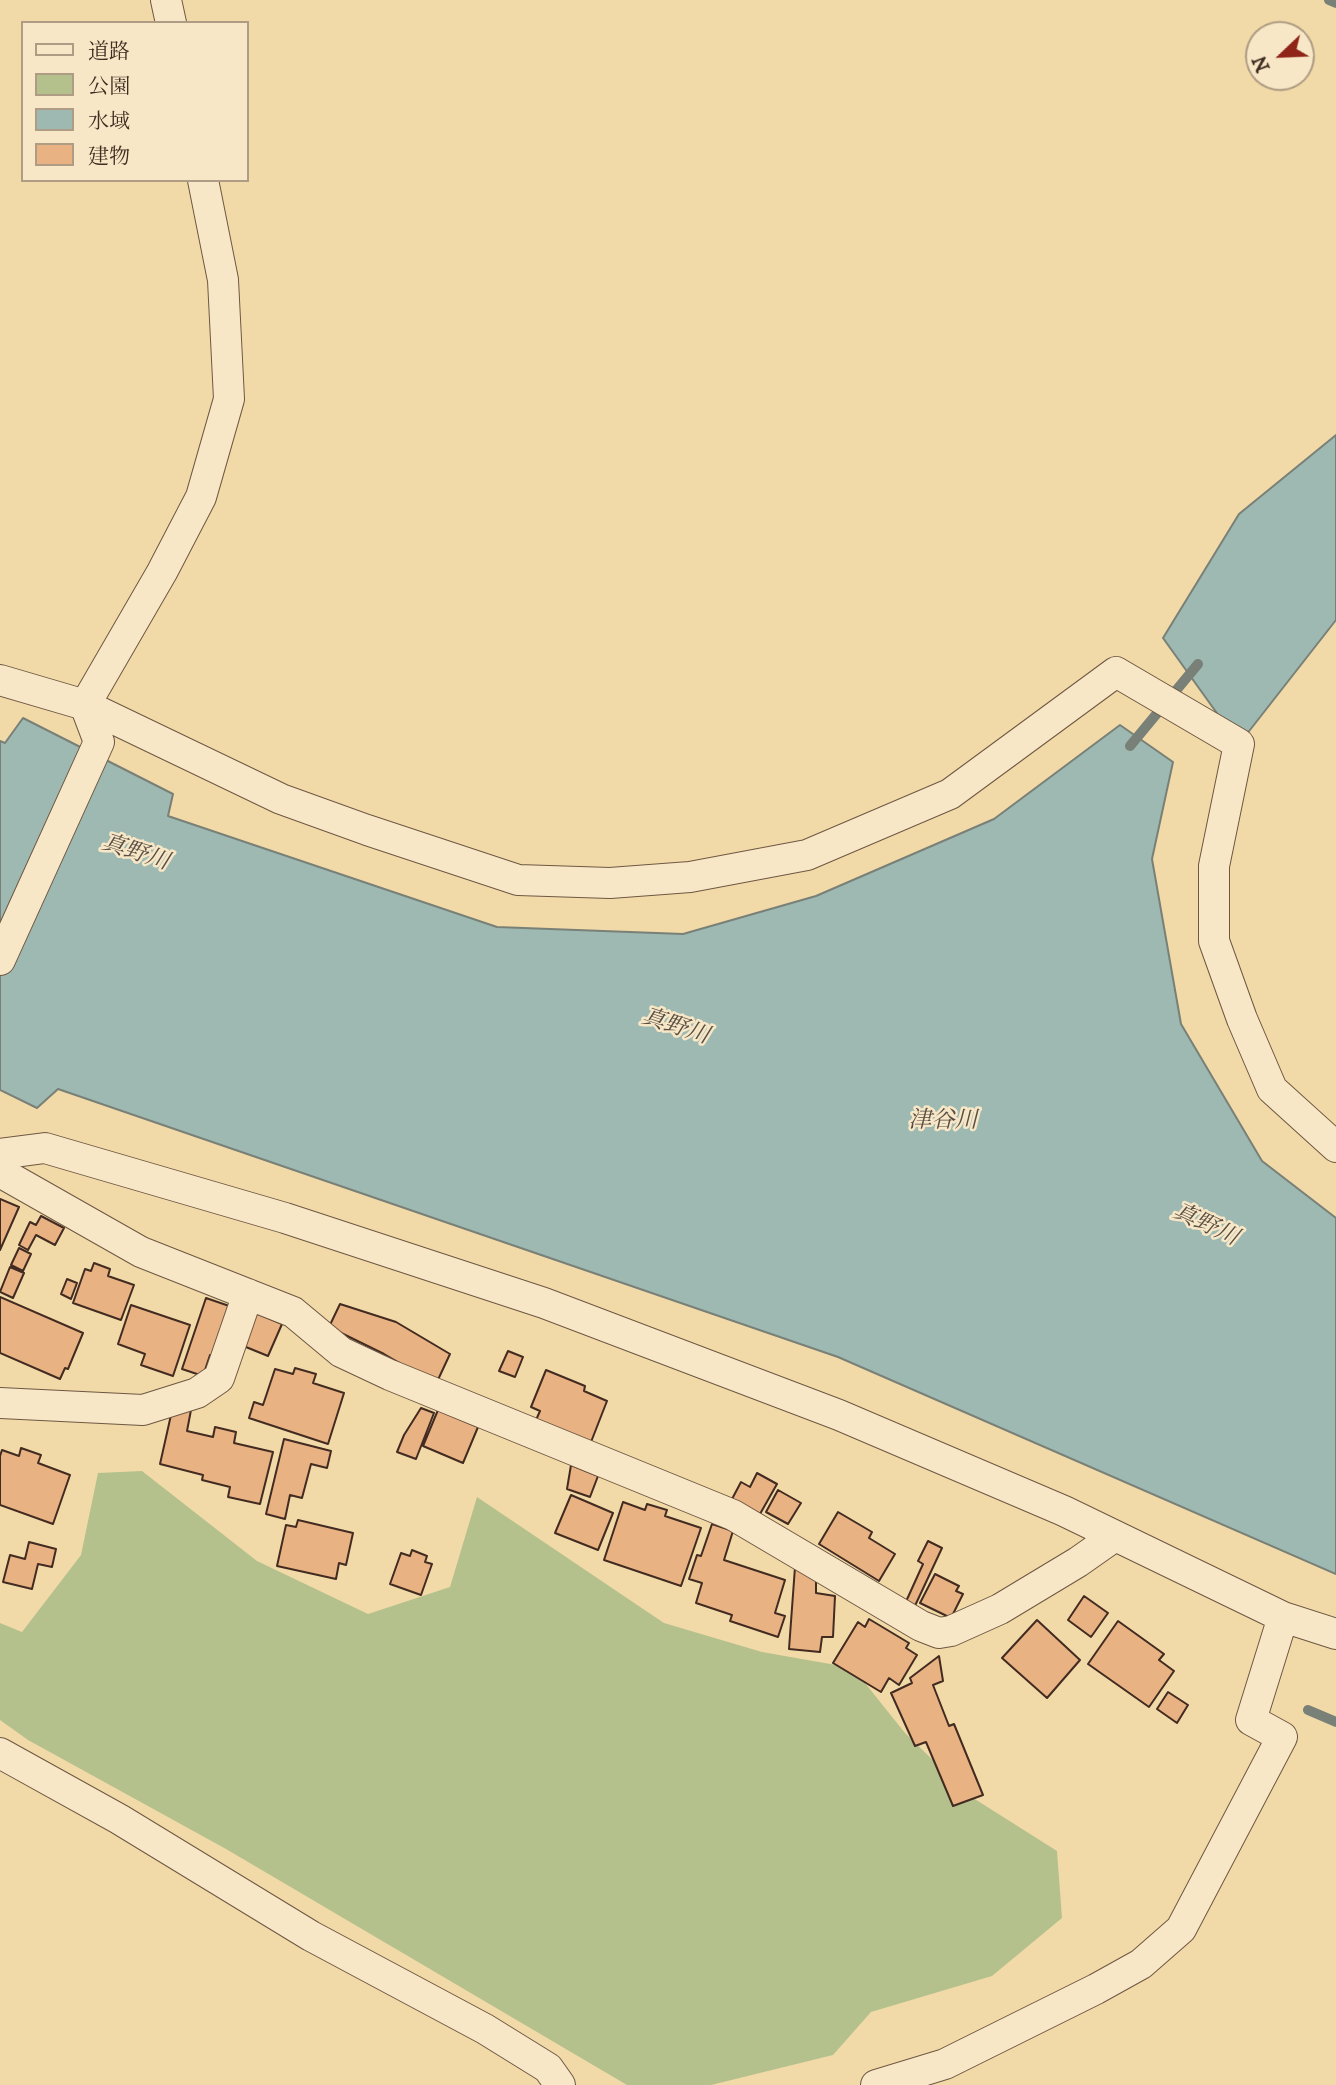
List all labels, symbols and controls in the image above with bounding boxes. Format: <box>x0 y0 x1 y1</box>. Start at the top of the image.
legend <box>21 21 248 182</box>
north arrow <box>1245 21 1315 91</box>
text: 道路 <box>88 39 130 65</box>
text: N <box>1248 52 1276 75</box>
text: 公園 <box>88 74 130 100</box>
text: 水域 <box>88 109 130 135</box>
text: 建物 <box>88 144 130 170</box>
water label: 真野川 <box>98 830 172 878</box>
water label: 真野川 <box>638 1004 712 1052</box>
water label: 津谷川 <box>909 1108 977 1136</box>
water label: 真野川 <box>1168 1199 1242 1253</box>

